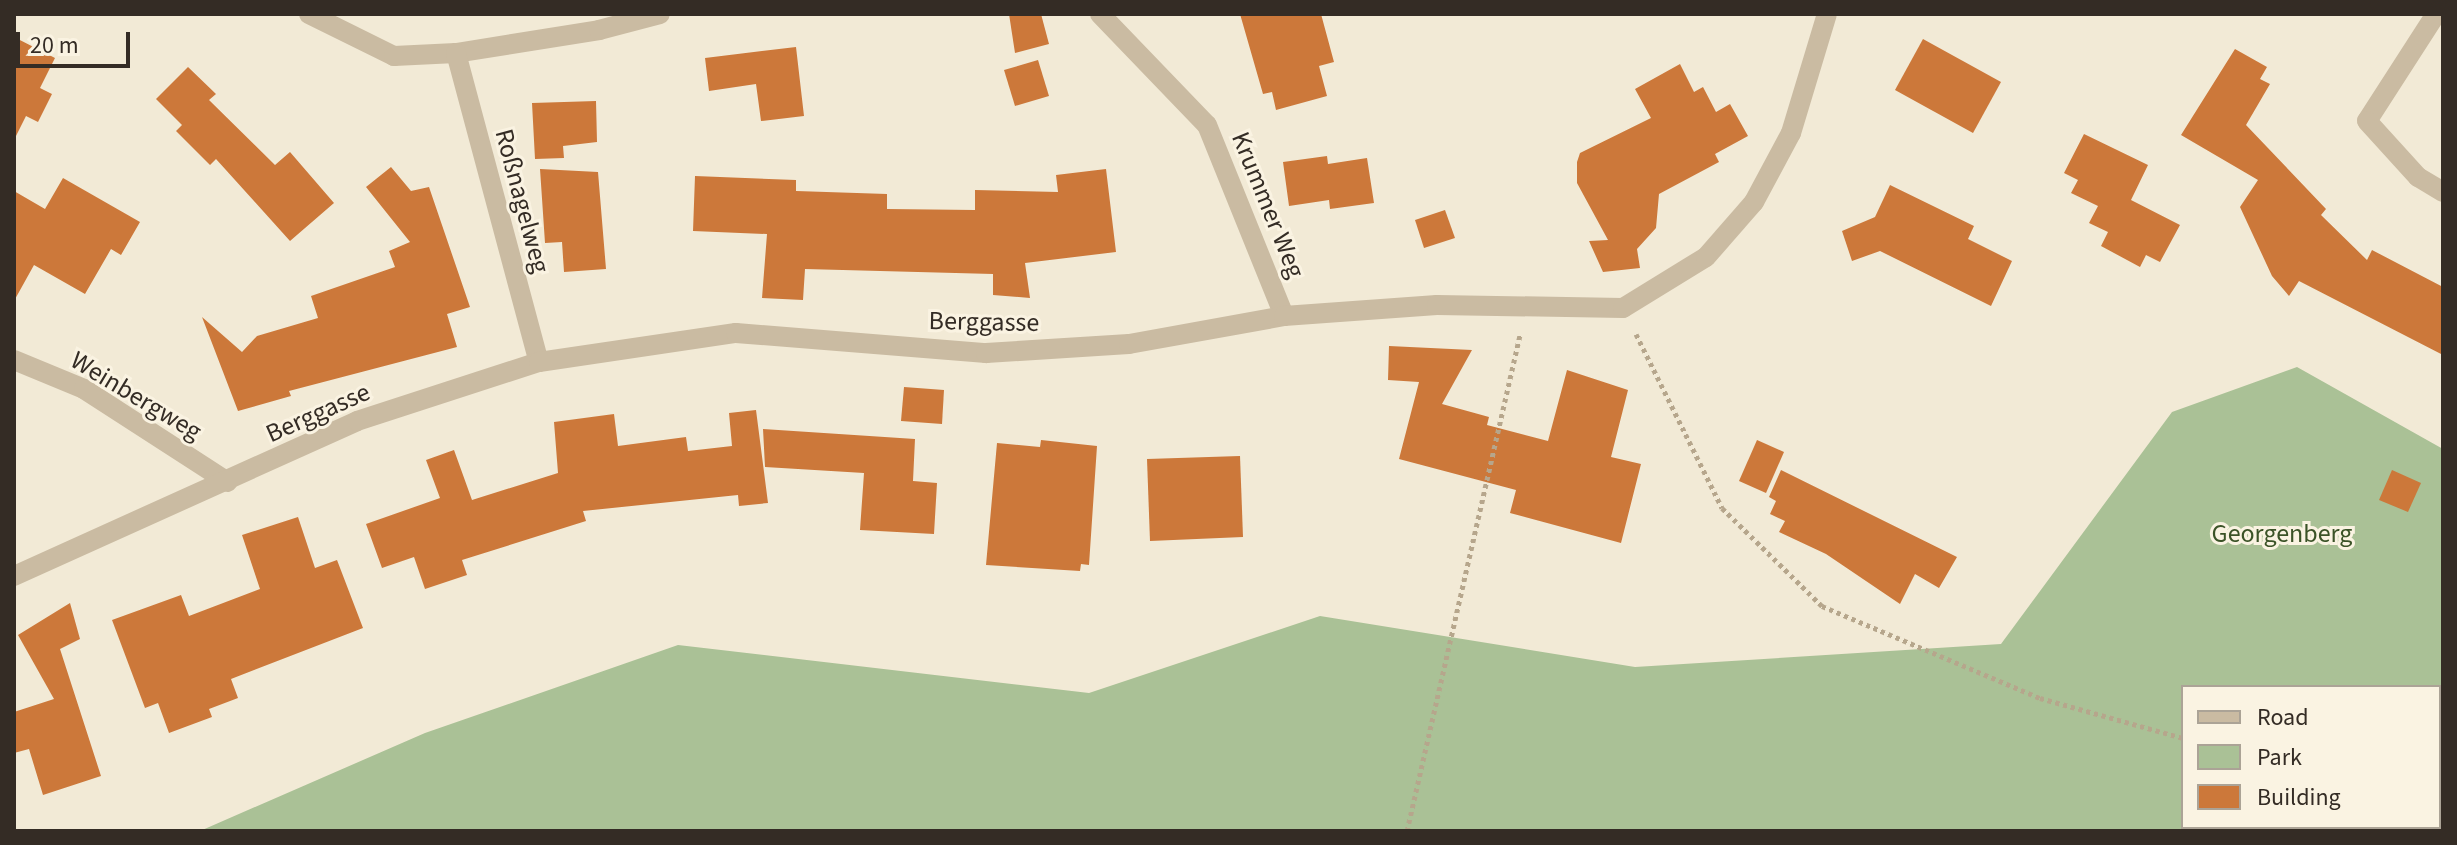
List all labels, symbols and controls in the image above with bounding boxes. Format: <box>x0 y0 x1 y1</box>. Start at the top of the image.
scale bar <box>20 16 134 66</box>
text: 20 m <box>30 28 79 63</box>
street label: Roßnagelweg <box>488 126 556 276</box>
street label: Krummer Weg <box>1225 127 1311 283</box>
street label: Berggasse <box>928 305 1040 339</box>
street label: Weinbergweg <box>65 345 207 447</box>
street label: Berggasse <box>261 376 375 450</box>
park label: Georgenberg <box>2212 518 2352 550</box>
legend <box>2181 685 2441 829</box>
text: Road <box>2257 700 2309 735</box>
text: Park <box>2257 740 2302 775</box>
text: Building <box>2257 780 2341 815</box>

